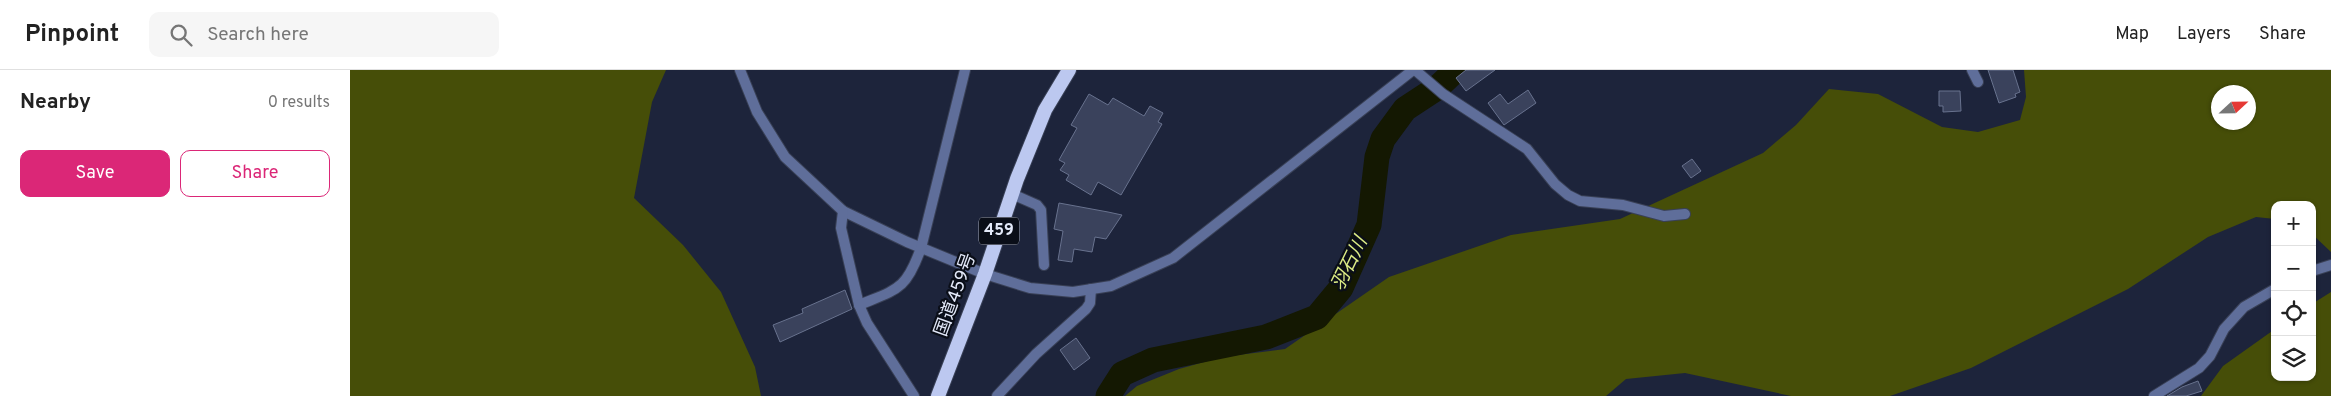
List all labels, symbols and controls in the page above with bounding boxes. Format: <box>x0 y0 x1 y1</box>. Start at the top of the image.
search box <box>149 12 499 57</box>
text: Pinpoint <box>25 20 119 50</box>
icon: search <box>167 21 195 49</box>
text: Search here <box>207 23 309 47</box>
text: Map <box>2115 23 2149 46</box>
text: Layers <box>2177 23 2231 46</box>
text: Share <box>2259 23 2306 46</box>
north arrow <box>2211 85 2256 130</box>
text: Nearby <box>20 89 91 116</box>
text: 0 results <box>268 93 330 113</box>
button: Save <box>20 150 170 197</box>
button: Share <box>180 150 330 197</box>
map controls <box>2271 201 2316 381</box>
button: + <box>2271 201 2316 246</box>
road number: 459 <box>979 218 1019 245</box>
water label: 羽石川 <box>1327 231 1374 295</box>
button: − <box>2271 246 2316 291</box>
street label: 国道459号 <box>930 250 982 340</box>
button: locate <box>2271 291 2316 336</box>
button: layers <box>2271 336 2316 381</box>

